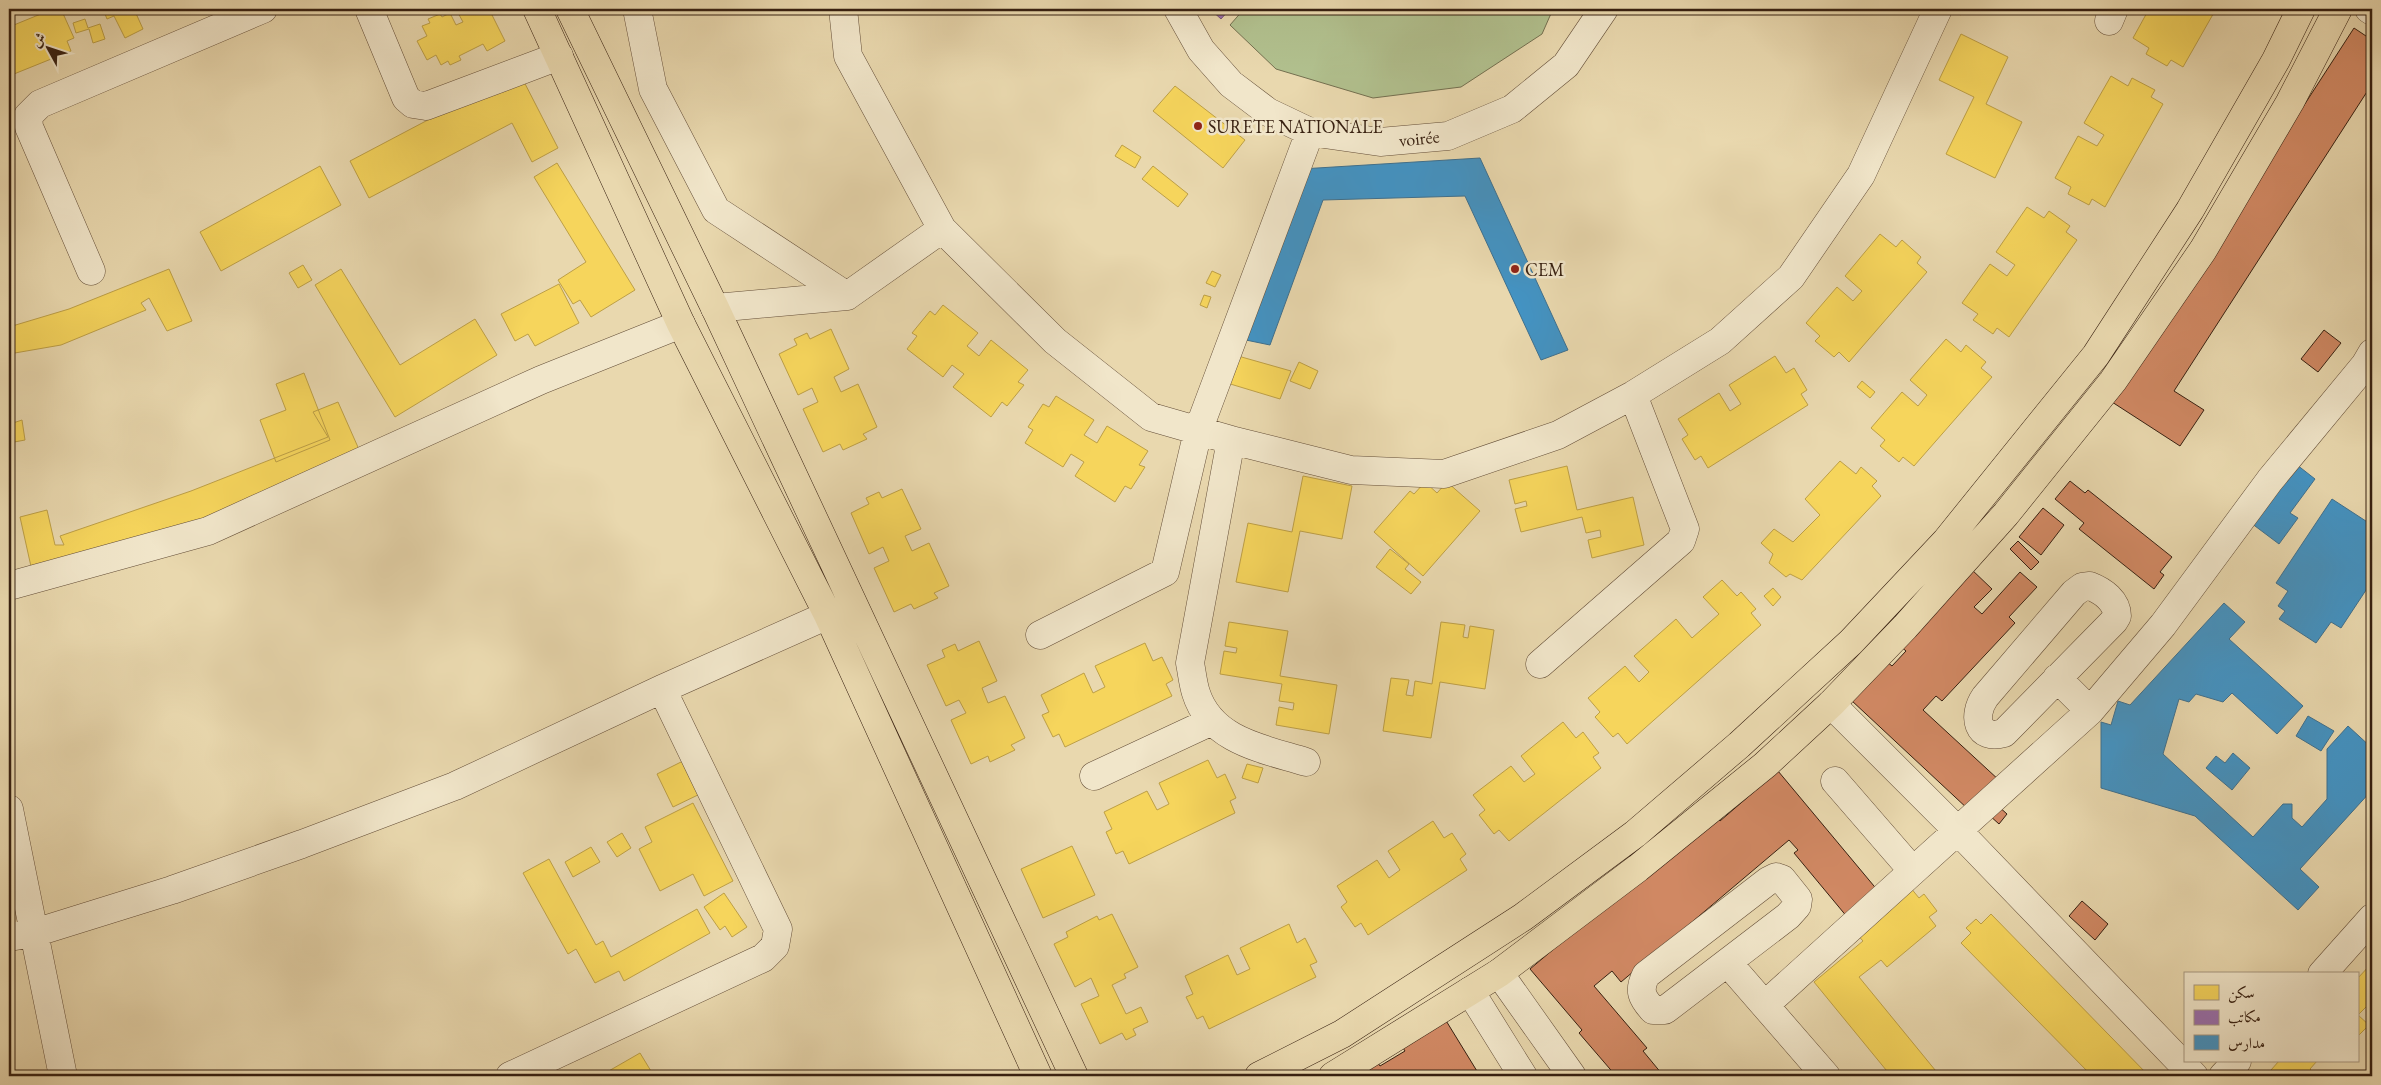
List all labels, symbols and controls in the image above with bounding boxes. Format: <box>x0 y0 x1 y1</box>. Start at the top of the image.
north arrow <box>22 22 72 72</box>
text: ش <box>27 28 49 51</box>
place label: SURETE NATIONALE <box>1208 115 1383 138</box>
marker: SURETE NATIONALE <box>1192 120 1204 132</box>
street label: voirée <box>1398 124 1440 152</box>
place label: CEM <box>1525 258 1564 281</box>
marker: CEM <box>1509 263 1521 275</box>
legend <box>2184 972 2358 1062</box>
text: سكن <box>2228 983 2255 1003</box>
text: مكاتب <box>2228 1007 2261 1027</box>
text: مدارس <box>2228 1033 2265 1052</box>

